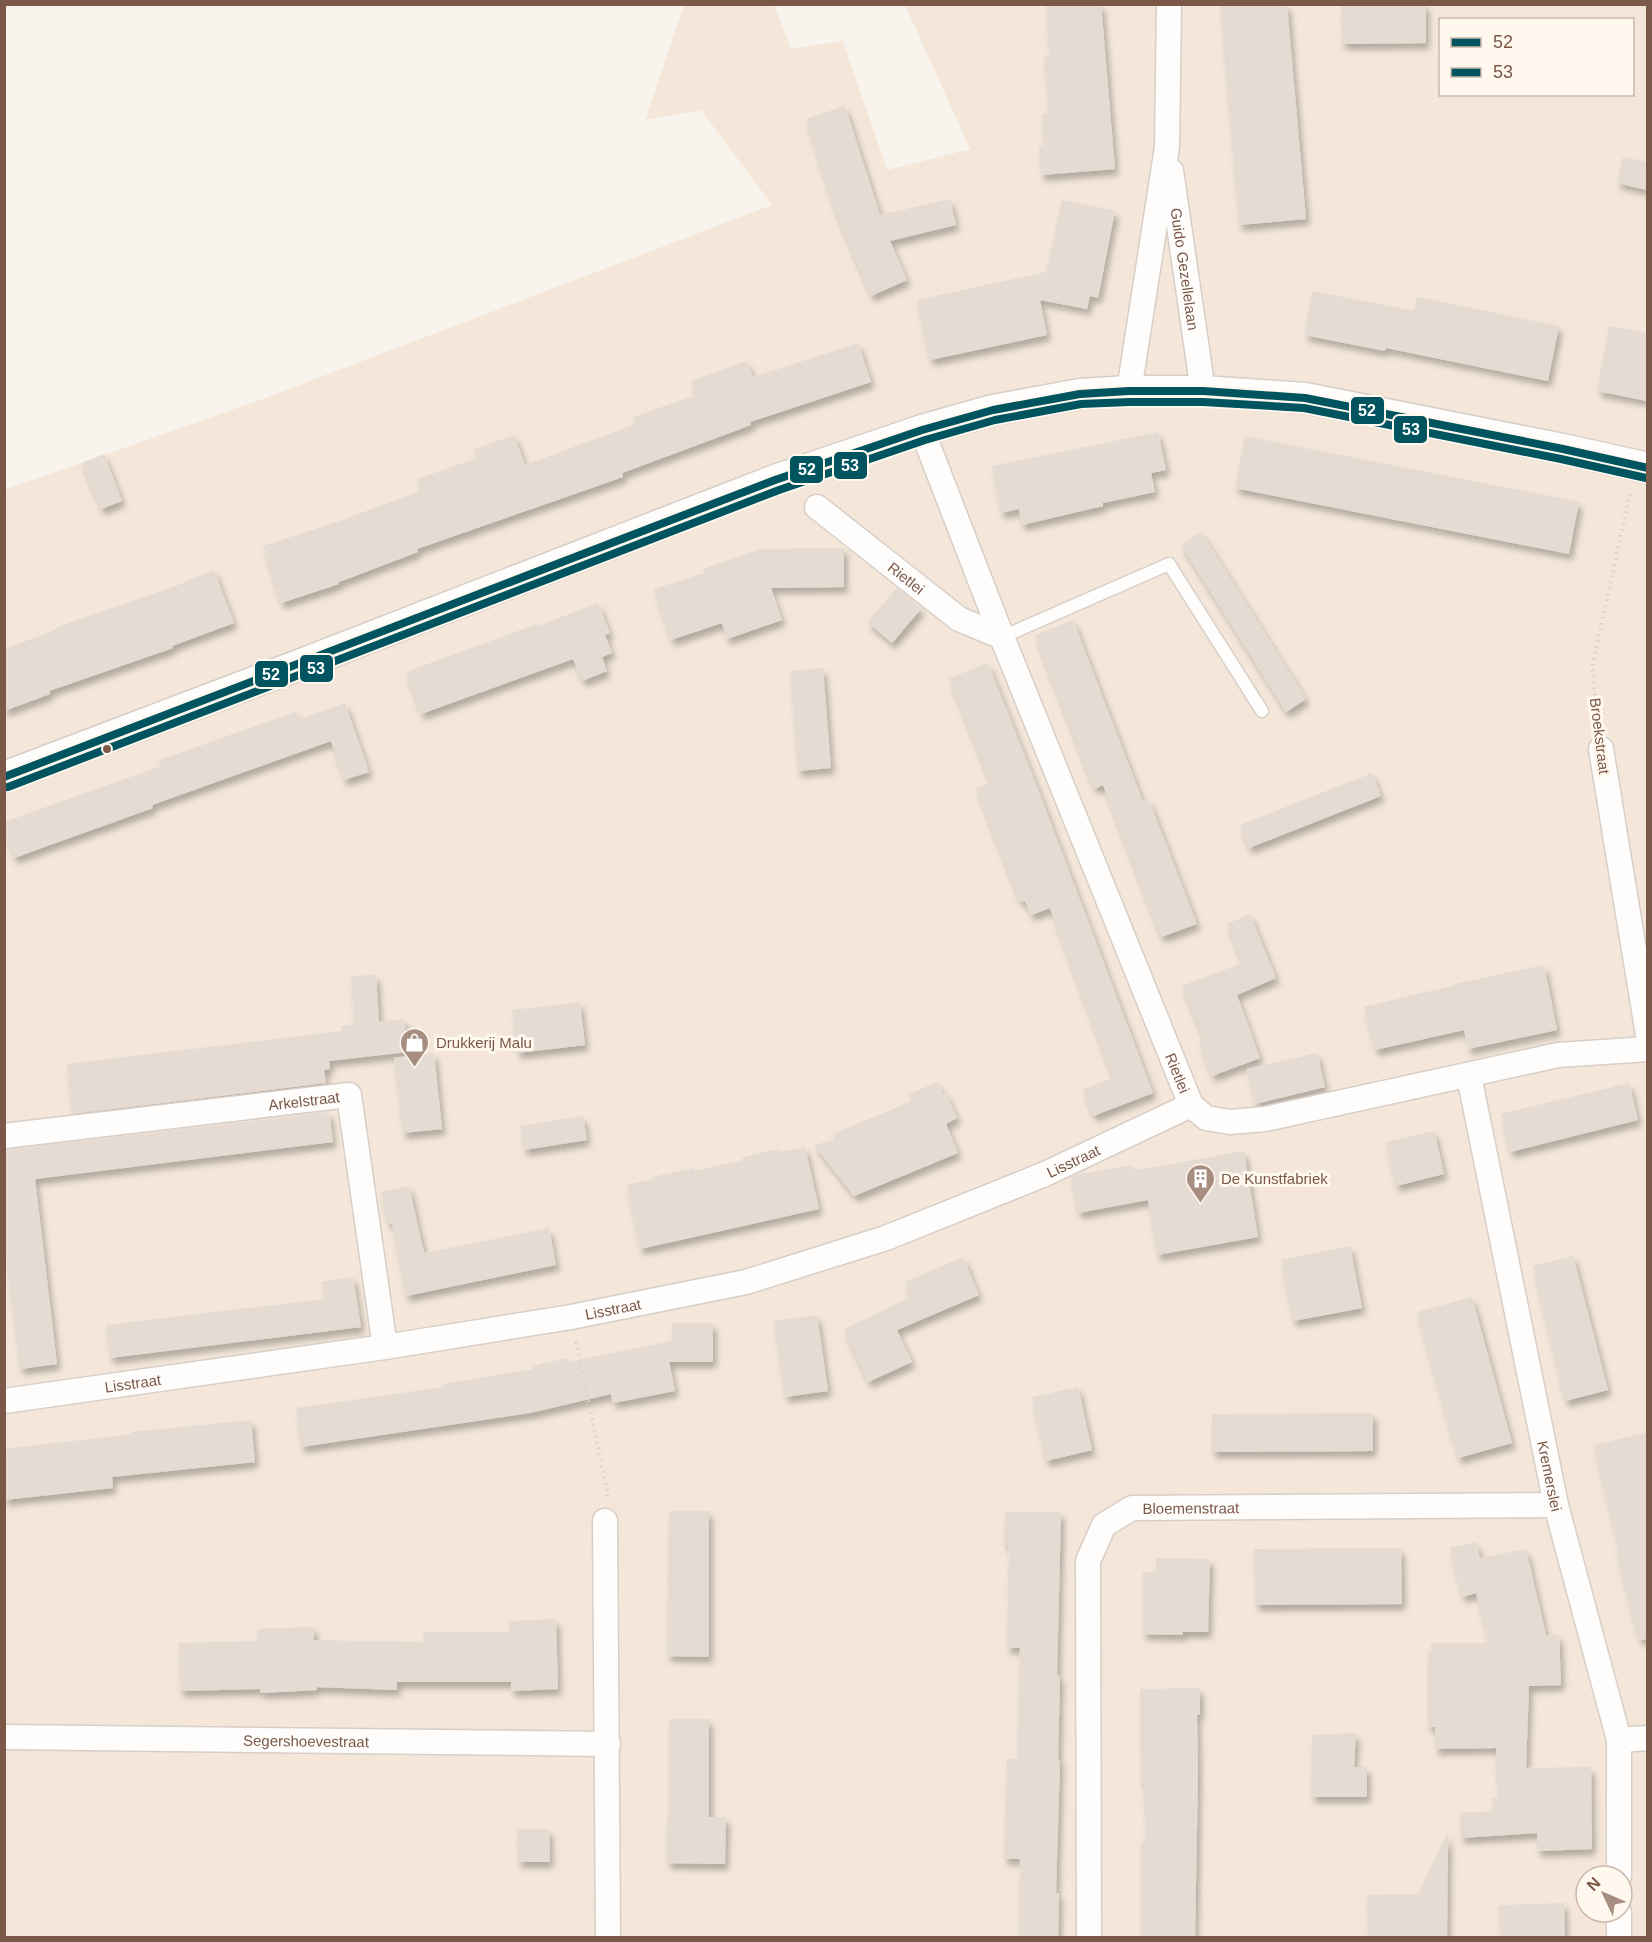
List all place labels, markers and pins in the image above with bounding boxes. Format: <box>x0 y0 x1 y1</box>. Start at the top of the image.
unlabelled marker <box>101 743 113 755</box>
shop icon: Drukkerij Malu <box>399 1026 431 1068</box>
place label: Drukkerij Malu <box>436 1034 532 1051</box>
building icon: De Kunstfabriek <box>1184 1162 1216 1204</box>
place label: De Kunstfabriek <box>1221 1170 1328 1187</box>

